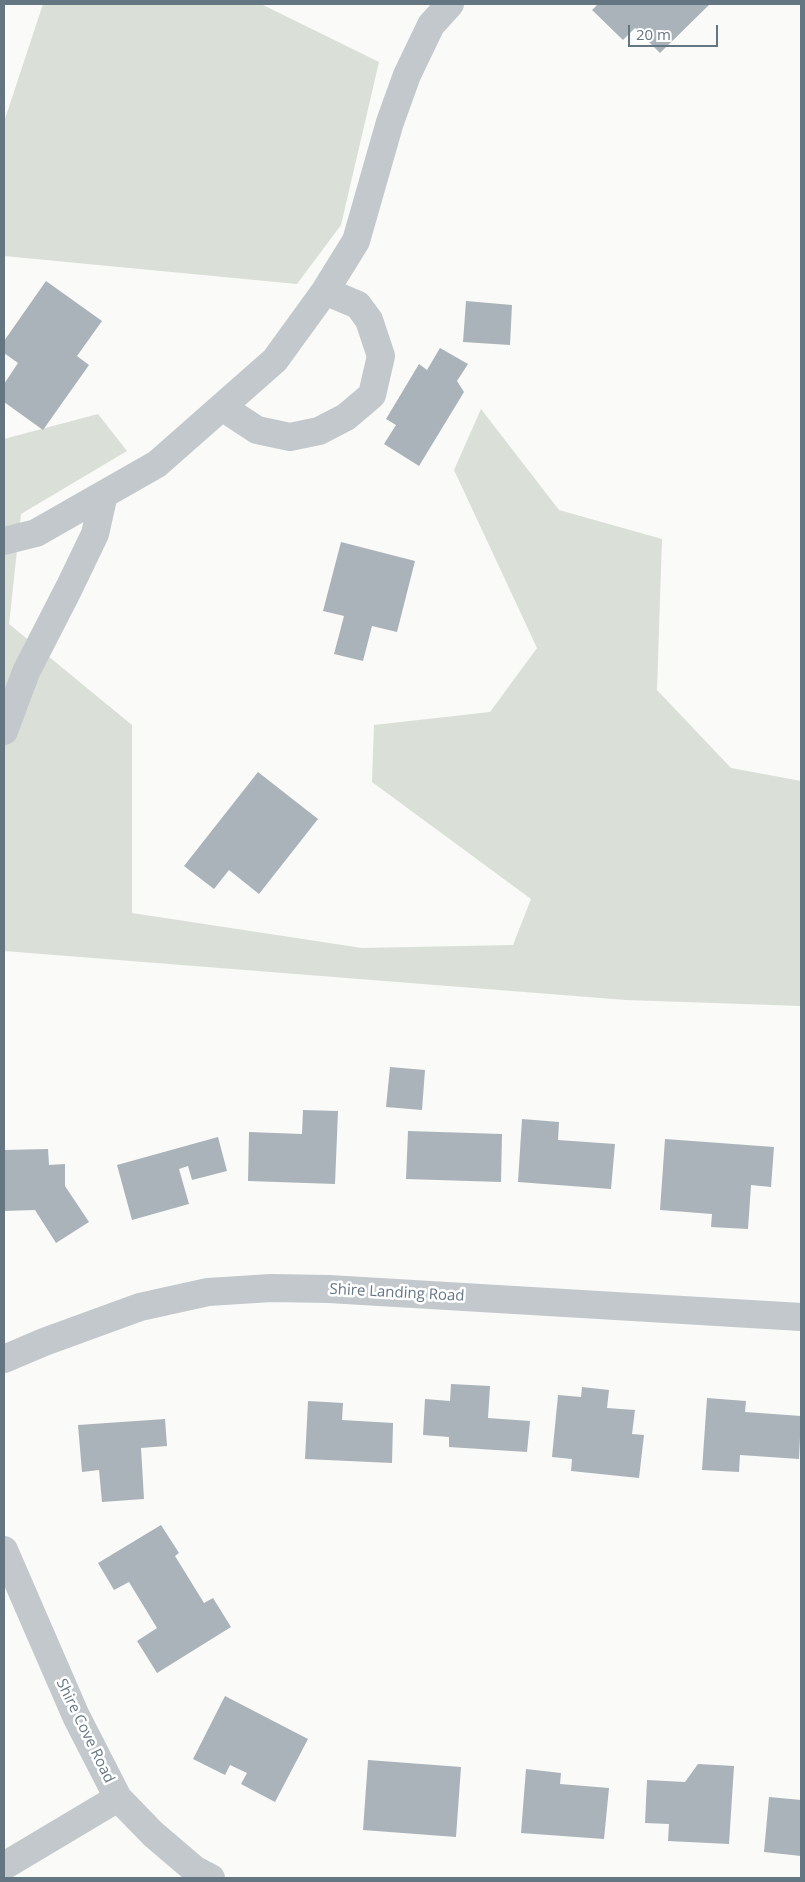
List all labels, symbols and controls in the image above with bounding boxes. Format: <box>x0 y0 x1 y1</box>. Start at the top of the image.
scale bar <box>630 15 720 47</box>
text: 20 m <box>636 24 671 44</box>
street label: Shire Landing Road <box>329 1280 465 1306</box>
street label: Shire Cove Road <box>52 1676 118 1786</box>

